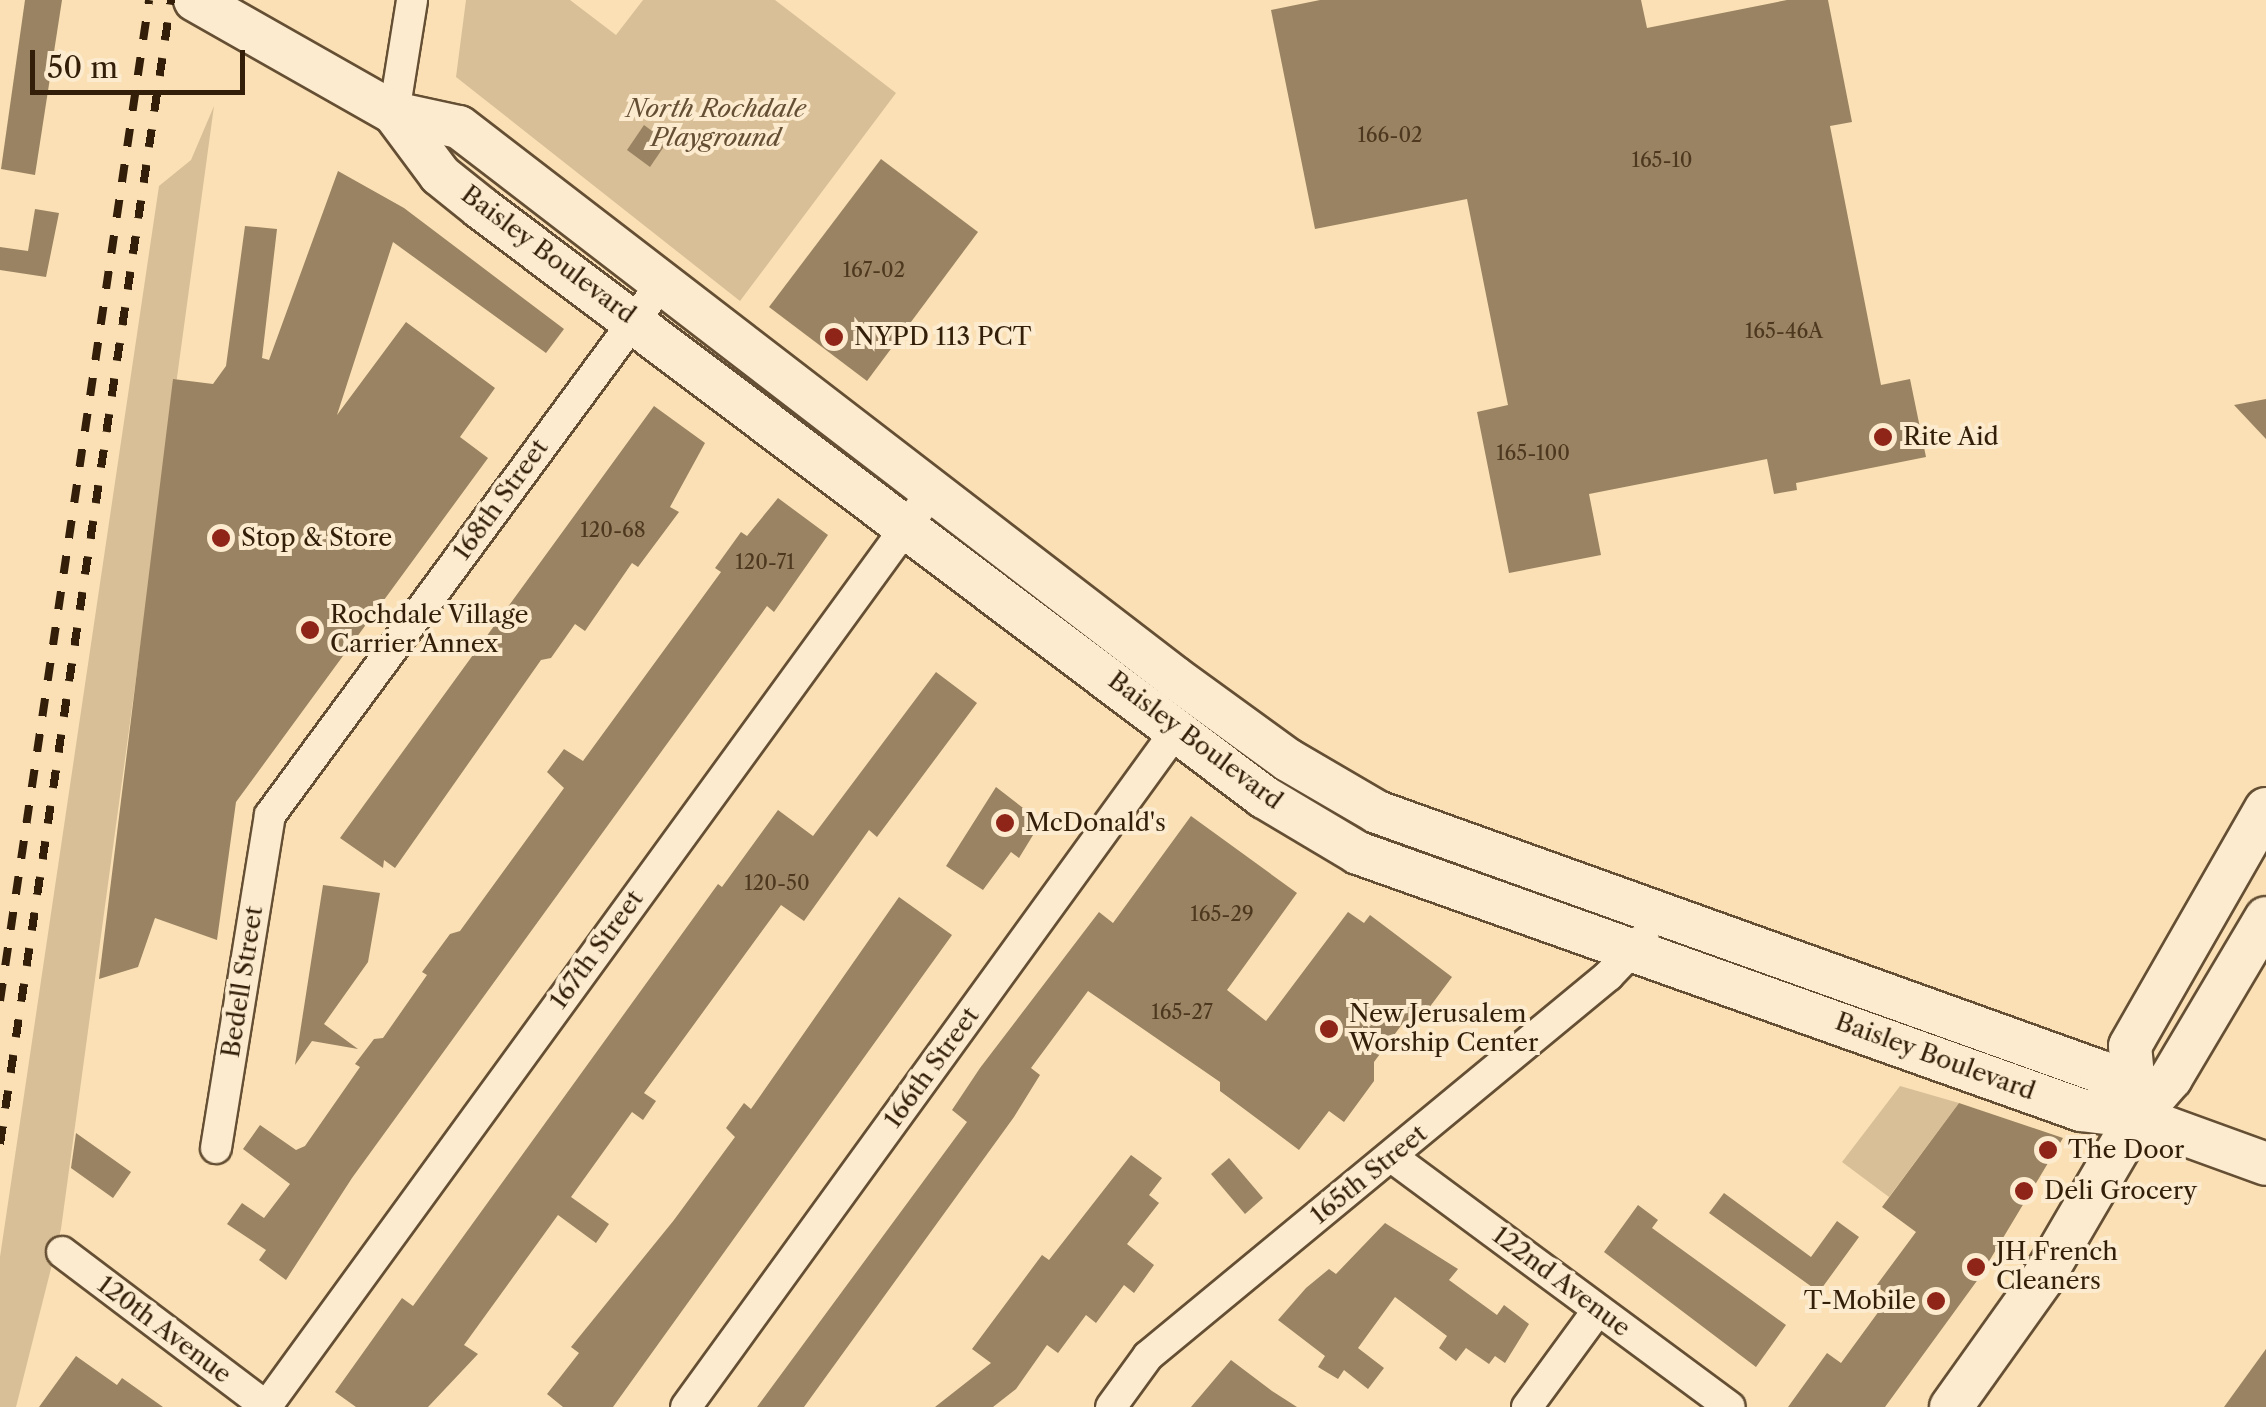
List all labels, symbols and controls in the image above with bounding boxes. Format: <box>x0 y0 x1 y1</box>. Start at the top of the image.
scale bar <box>35 30 250 92</box>
text: 50 m <box>47 49 118 86</box>
park label: North Rochdale Playground <box>626 95 806 154</box>
house number: 166-02 <box>1357 123 1423 147</box>
house number: 165-10 <box>1632 148 1692 172</box>
street label: Baisley Boulevard <box>455 179 641 331</box>
house number: 167-02 <box>843 258 905 282</box>
house number: 165-46A <box>1745 319 1823 343</box>
place label: NYPD 113 PCT <box>854 322 1032 352</box>
marker: NYPD 113 PCT <box>823 326 845 348</box>
place label: Rite Aid <box>1903 422 2000 452</box>
marker: Rite Aid <box>1872 426 1894 448</box>
street label: 168th Street <box>447 434 555 566</box>
house number: 165-100 <box>1496 441 1570 465</box>
house number: 120-68 <box>580 518 646 542</box>
place label: Stop & Store <box>241 523 392 553</box>
marker: Stop & Store <box>210 527 232 549</box>
house number: 120-71 <box>735 550 795 574</box>
place label: Rochdale Village Carrier Annex <box>330 601 529 660</box>
marker: Rochdale Village Carrier Annex <box>299 619 321 641</box>
street label: Baisley Boulevard <box>1102 665 1288 817</box>
place label: McDonald's <box>1025 808 1166 838</box>
marker: McDonald's <box>994 812 1016 834</box>
house number: 120-50 <box>744 871 810 895</box>
street label: 167th Street <box>544 885 650 1015</box>
house number: 165-29 <box>1190 902 1254 926</box>
street label: Bedell Street <box>216 904 270 1060</box>
house number: 165-27 <box>1151 1000 1213 1024</box>
place label: New Jerusalem Worship Center <box>1349 1000 1539 1059</box>
street label: 166th Street <box>878 1002 986 1134</box>
street label: Baisley Boulevard <box>1831 1007 2039 1107</box>
marker: New Jerusalem Worship Center <box>1318 1018 1340 1040</box>
street label: 165th Street <box>1305 1119 1433 1231</box>
place label: The Door <box>2068 1135 2184 1165</box>
marker: The Door <box>2037 1139 2059 1161</box>
place label: Deli Grocery <box>2044 1176 2197 1206</box>
marker: Deli Grocery <box>2013 1180 2035 1202</box>
street label: 122nd Avenue <box>1486 1220 1636 1344</box>
place label: JH French Cleaners <box>1996 1238 2118 1297</box>
marker: JH French Cleaners <box>1965 1256 1987 1278</box>
street label: 120th Avenue <box>91 1270 237 1390</box>
place label: T-Mobile <box>1804 1286 1916 1316</box>
marker: T-Mobile <box>1925 1290 1947 1312</box>

